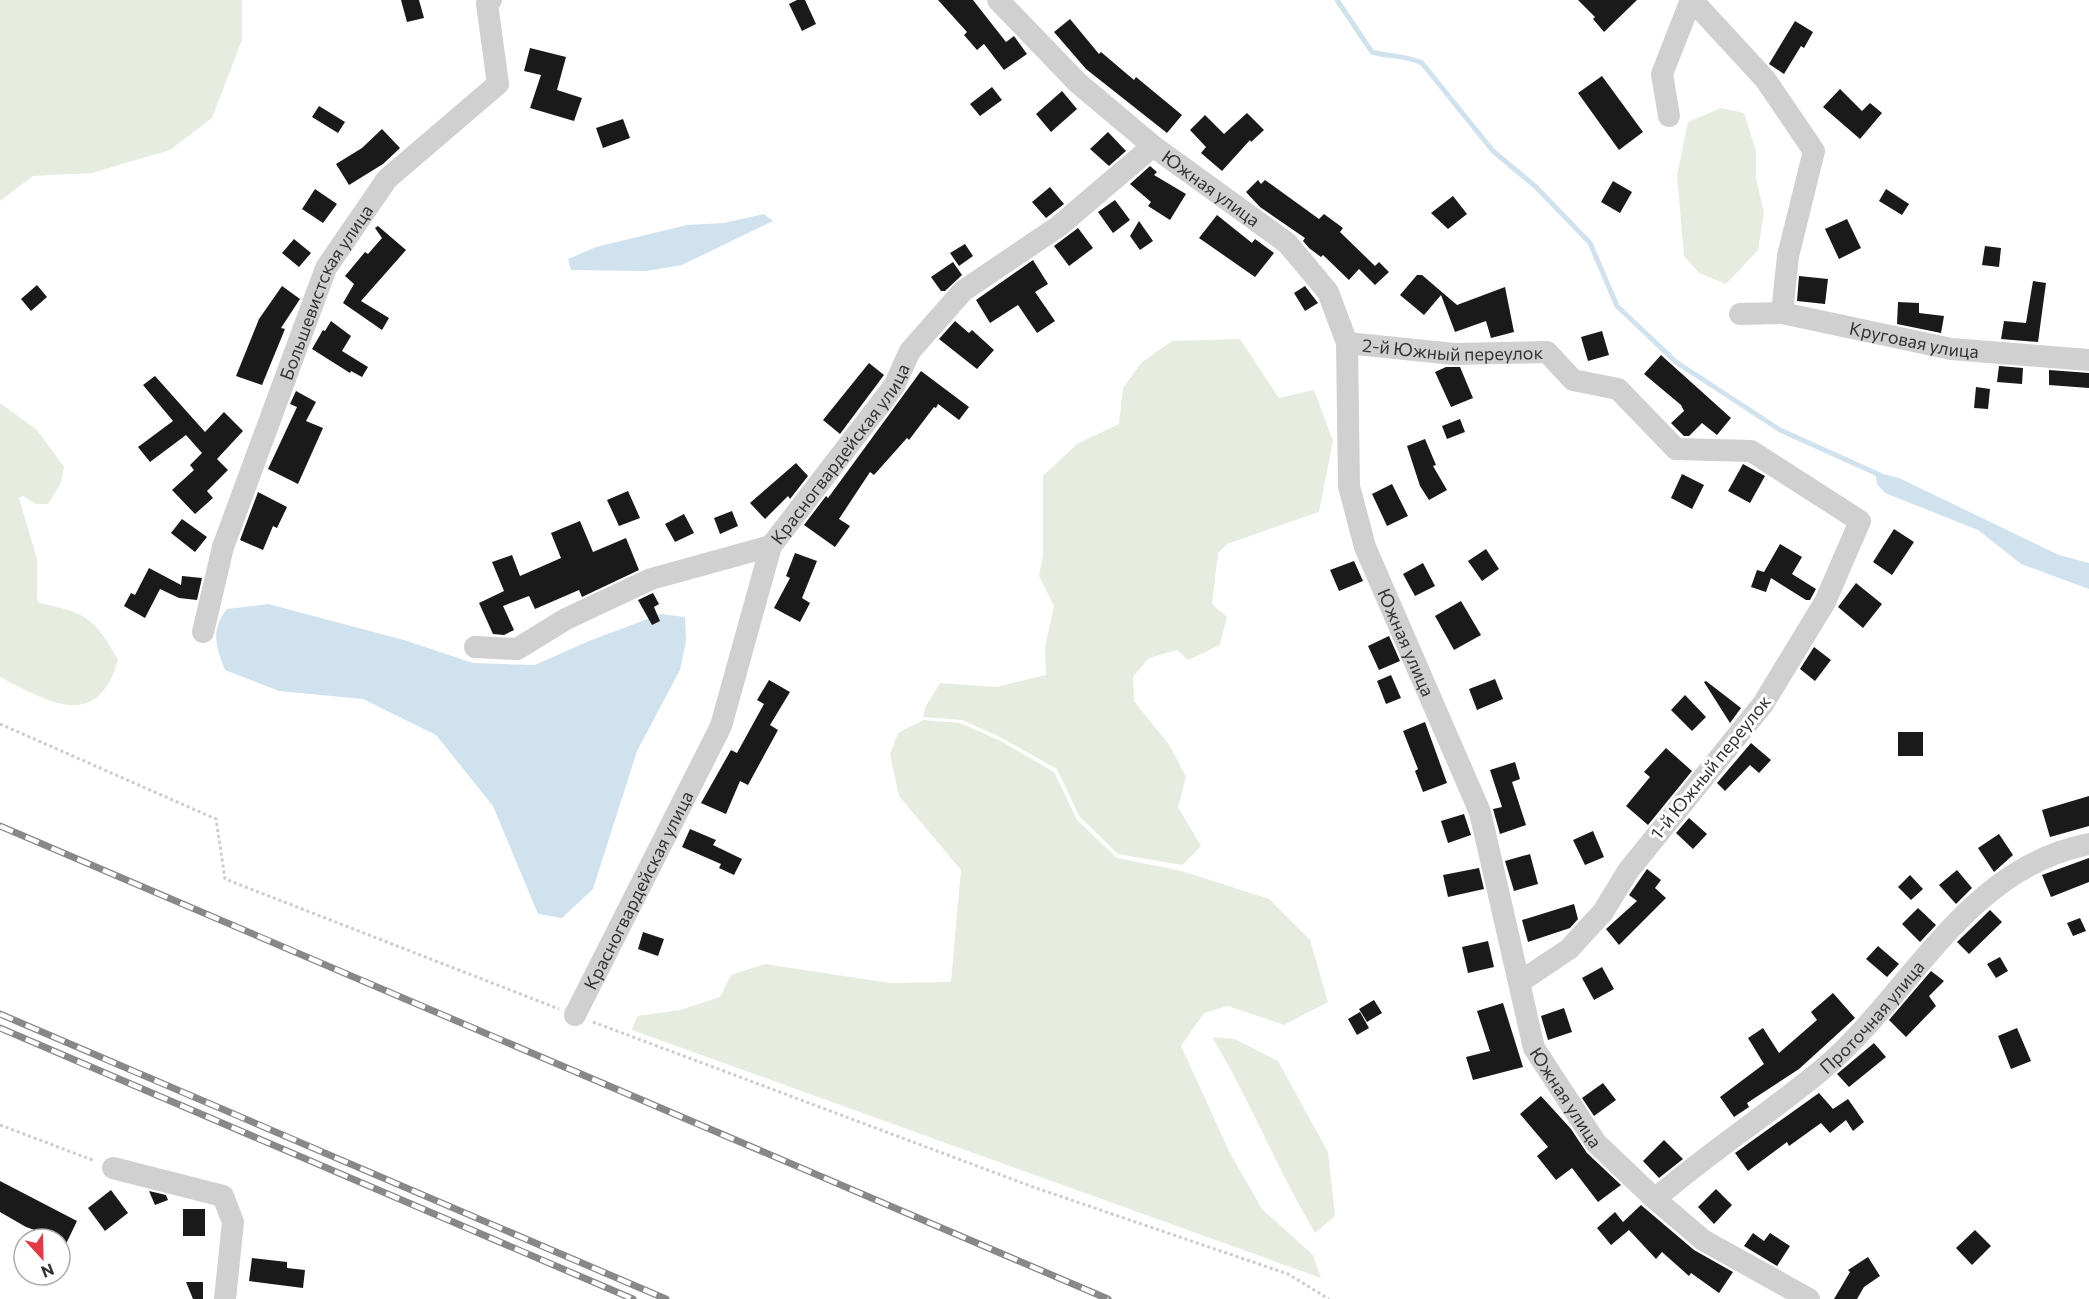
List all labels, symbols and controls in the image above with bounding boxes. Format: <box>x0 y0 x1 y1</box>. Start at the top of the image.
street label: Южная улица <box>1158 145 1264 231</box>
street label: Большевистская улица <box>275 200 377 383</box>
street label: Круговая улица <box>1848 317 1980 362</box>
street label: 2-й Южный переулок <box>1361 334 1544 365</box>
street label: Красногвардейская улица <box>766 360 914 548</box>
street label: Южная улица <box>1373 585 1439 700</box>
street label: 1-й Южный переулок <box>1645 690 1775 843</box>
street label: Красногвардейская улица <box>579 787 697 993</box>
street label: Проточная улица <box>1815 956 1929 1078</box>
street label: Южная улица <box>1525 1043 1607 1152</box>
north arrow <box>12 1227 72 1287</box>
text: N <box>39 1260 57 1282</box>

